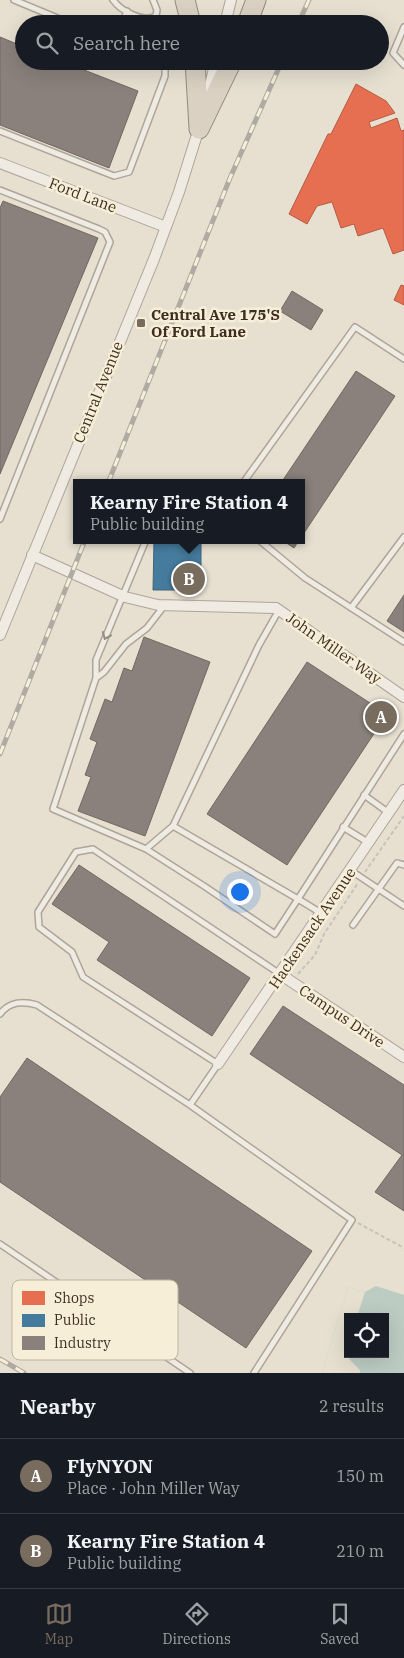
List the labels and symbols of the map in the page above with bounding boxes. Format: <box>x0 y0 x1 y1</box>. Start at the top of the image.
street label: Ford Lane <box>46 173 120 217</box>
place label: Central Ave 175'S Of Ford Lane <box>151 305 280 341</box>
marker: Central Ave 175'S Of Ford Lane <box>135 317 147 329</box>
street label: Central Avenue <box>69 338 127 446</box>
pin: B <box>173 560 205 598</box>
street label: John Miller Way <box>283 608 385 688</box>
one-way arrow <box>102 631 112 640</box>
pin: A <box>365 698 397 736</box>
street label: Hackensack Avenue <box>264 864 360 992</box>
your location <box>227 879 253 905</box>
street label: Campus Drive <box>296 980 388 1052</box>
legend <box>12 1280 178 1360</box>
text: Shops <box>54 1289 94 1307</box>
text: Public <box>54 1311 96 1329</box>
text: Industry <box>54 1334 111 1352</box>

